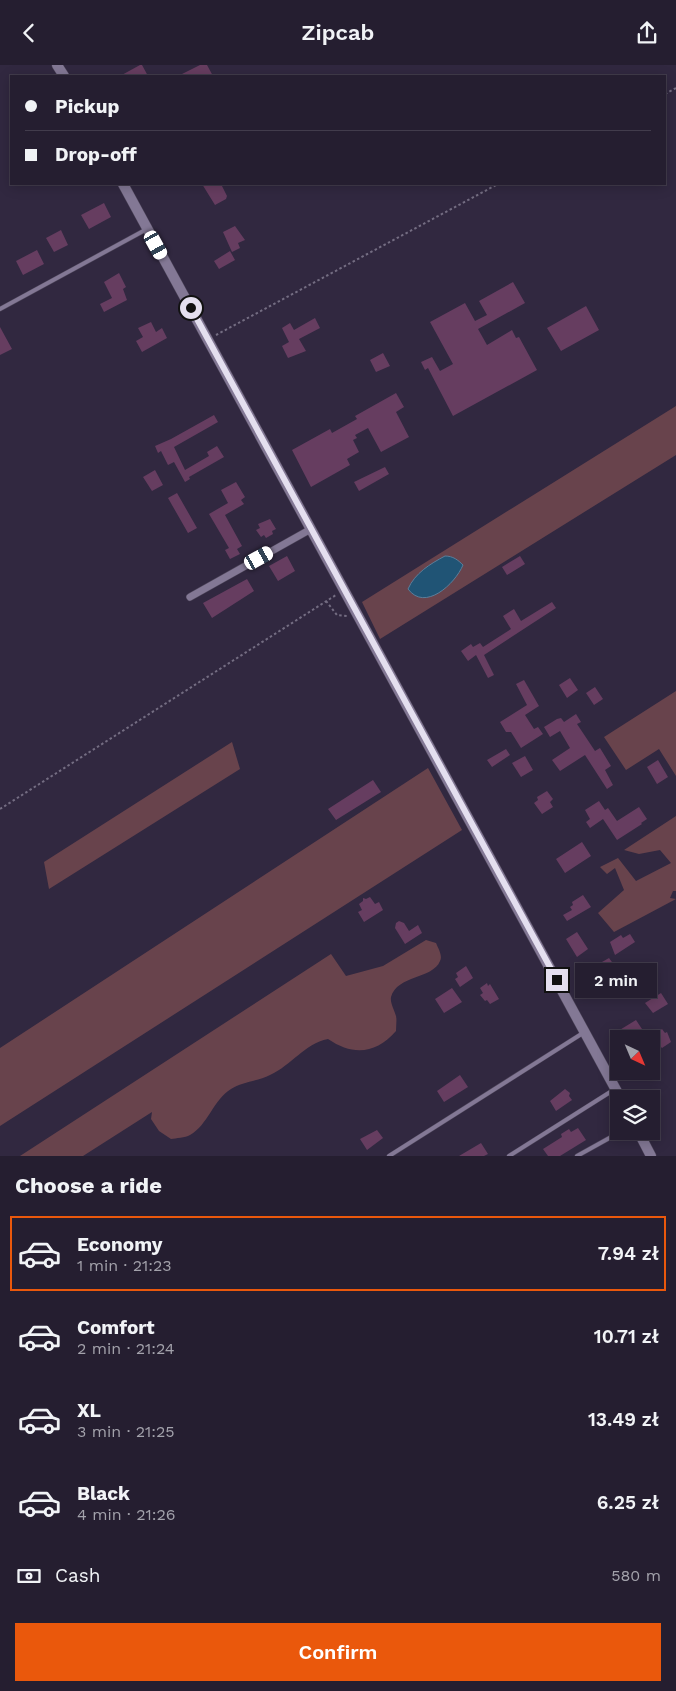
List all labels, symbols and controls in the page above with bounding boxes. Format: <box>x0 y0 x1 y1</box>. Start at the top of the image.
icon: back <box>15 19 43 47</box>
icon: share <box>633 19 661 47</box>
text: Zipcab <box>302 20 374 45</box>
text: Pickup <box>55 95 119 118</box>
text: Drop-off <box>55 143 137 166</box>
car <box>142 228 169 262</box>
route start <box>180 297 202 319</box>
car <box>242 544 275 572</box>
callout: 2 min <box>574 963 657 997</box>
route end <box>546 969 568 991</box>
text: 2 min <box>594 971 638 990</box>
north arrow <box>610 1030 660 1080</box>
map controls <box>610 1030 660 1140</box>
button: layers <box>610 1090 660 1140</box>
text: Choose a ride <box>15 1173 162 1198</box>
icon: car <box>17 1231 62 1276</box>
text: Economy <box>77 1233 162 1256</box>
text: 7.94 zł <box>598 1242 659 1265</box>
text: 1 min · 21:23 <box>77 1256 172 1275</box>
icon: car <box>17 1314 62 1359</box>
text: Comfort <box>77 1316 155 1339</box>
text: 10.71 zł <box>594 1325 659 1348</box>
text: 2 min · 21:24 <box>77 1339 175 1358</box>
icon: car <box>17 1397 62 1442</box>
text: XL <box>77 1399 101 1422</box>
text: 13.49 zł <box>588 1408 659 1431</box>
text: 3 min · 21:25 <box>77 1422 175 1441</box>
icon: car <box>17 1480 62 1525</box>
text: Black <box>77 1482 130 1505</box>
text: 6.25 zł <box>597 1491 659 1514</box>
text: 4 min · 21:26 <box>77 1505 176 1524</box>
icon: cash <box>15 1562 43 1590</box>
text: Cash <box>55 1564 101 1587</box>
text: 580 m <box>611 1566 661 1585</box>
button: Confirm <box>15 1623 661 1681</box>

